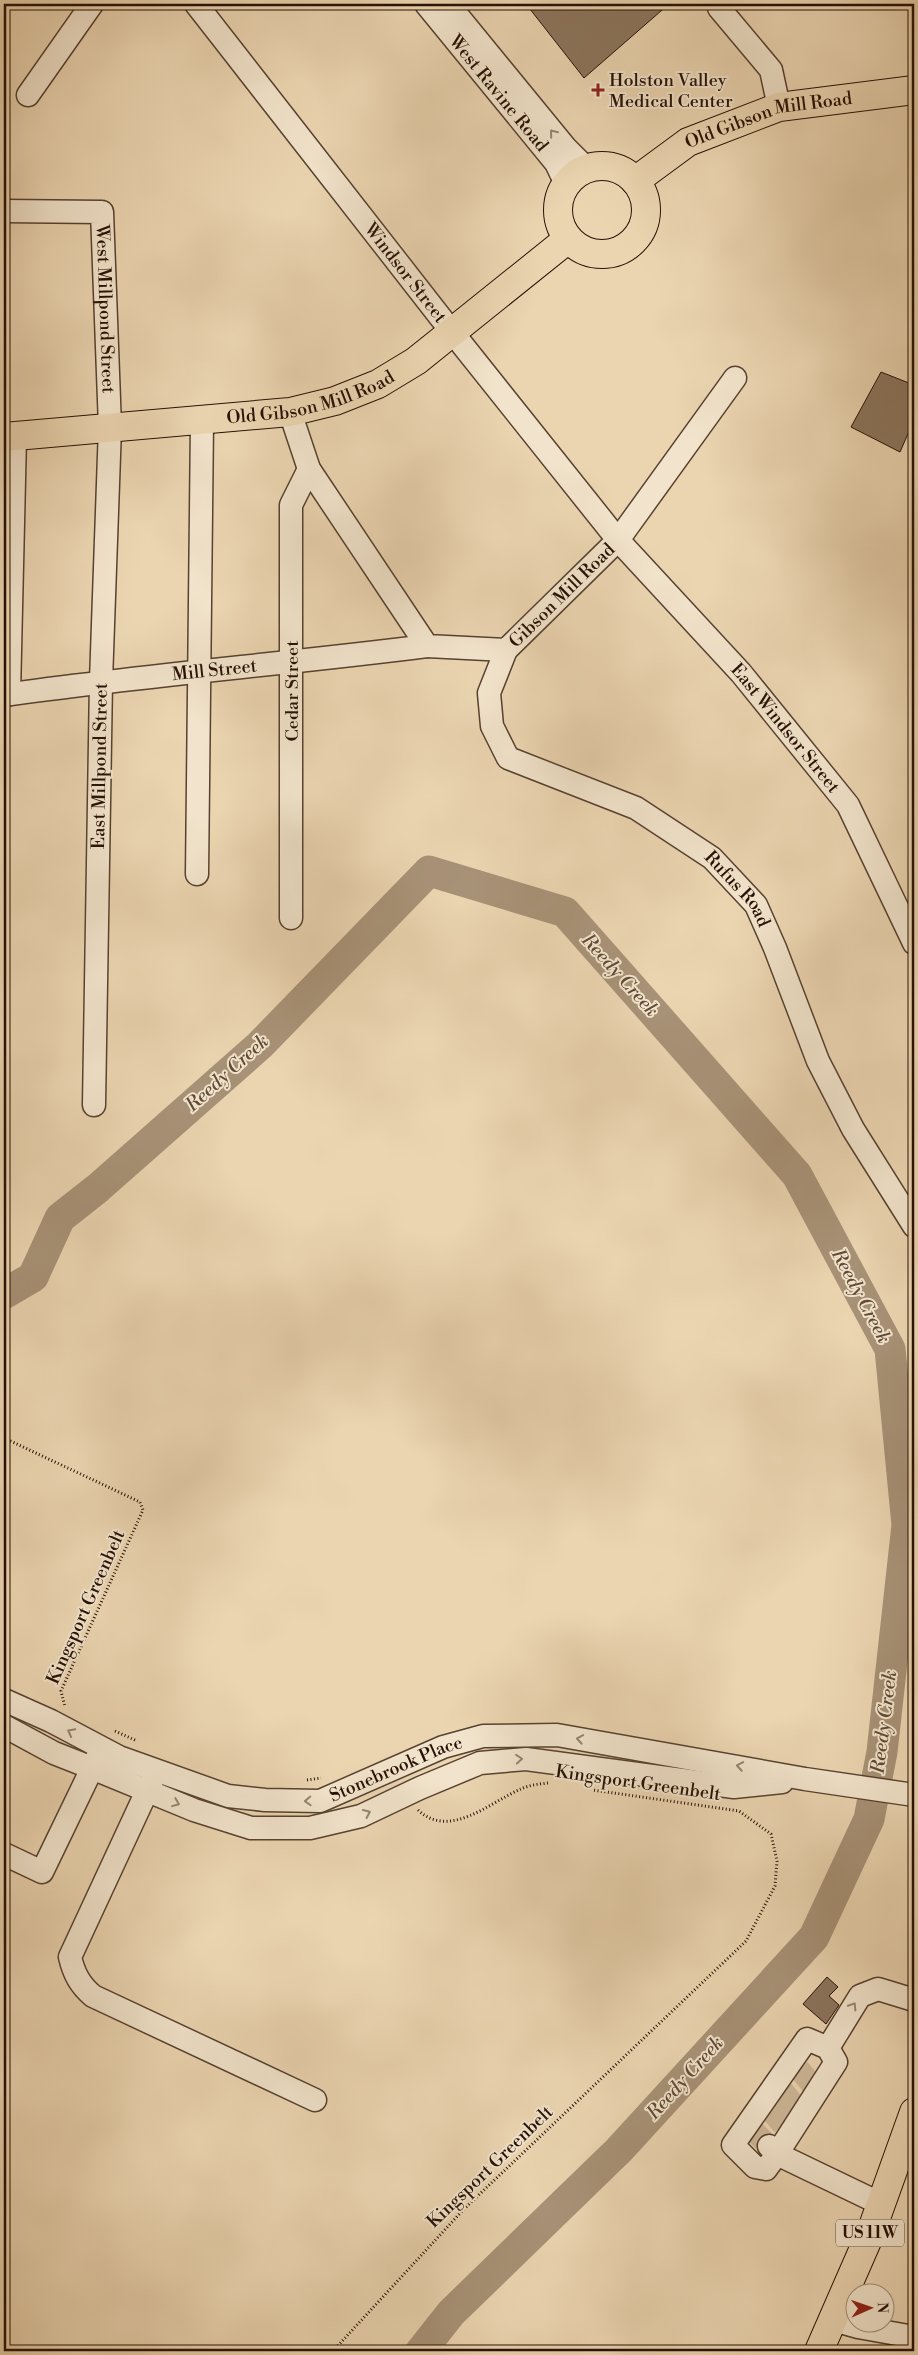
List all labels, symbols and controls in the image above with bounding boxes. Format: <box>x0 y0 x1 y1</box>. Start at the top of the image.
street label: West Ravine Road <box>444 29 554 157</box>
place label: Holston Valley Medical Center <box>609 69 733 113</box>
marker: Holston Valley Medical Center <box>591 83 605 97</box>
street label: Old Gibson Mill Road <box>682 86 854 154</box>
one-way arrow <box>550 130 559 139</box>
street label: Windsor Street <box>359 217 452 328</box>
street label: West Millpond Street <box>91 223 120 394</box>
street label: Old Gibson Mill Road <box>225 365 399 429</box>
street label: Gibson Mill Road <box>504 537 620 653</box>
street label: Cedar Street <box>281 640 304 742</box>
street label: Mill Street <box>171 654 259 686</box>
street label: East Windsor Street <box>726 658 845 798</box>
street label: East Millpond Street <box>87 682 113 849</box>
street label: Rufus Road <box>700 846 776 931</box>
water label: Reedy Creek <box>576 928 664 1022</box>
water label: Reedy Creek <box>180 1029 274 1117</box>
water label: Reedy Creek <box>826 1244 896 1348</box>
street label: Kingsport Greenbelt <box>42 1526 131 1688</box>
water label: Reedy Creek <box>866 1669 902 1776</box>
one-way arrow <box>68 1728 77 1738</box>
street label: Stonebrook Place <box>326 1731 465 1807</box>
one-way arrow <box>576 1734 584 1744</box>
one-way arrow <box>515 1754 523 1765</box>
street label: Kingsport Greenbelt <box>554 1760 723 1806</box>
one-way arrow <box>736 1762 745 1772</box>
one-way arrow <box>171 1796 180 1807</box>
one-way arrow <box>304 1796 312 1807</box>
one-way arrow <box>362 1809 371 1819</box>
one-way arrow <box>847 2003 857 2012</box>
water label: Reedy Creek <box>641 2031 729 2125</box>
street label: Kingsport Greenbelt <box>422 2100 558 2233</box>
road number: US 11W <box>836 2220 904 2246</box>
north arrow <box>846 2282 896 2332</box>
text: N <box>873 2302 891 2313</box>

